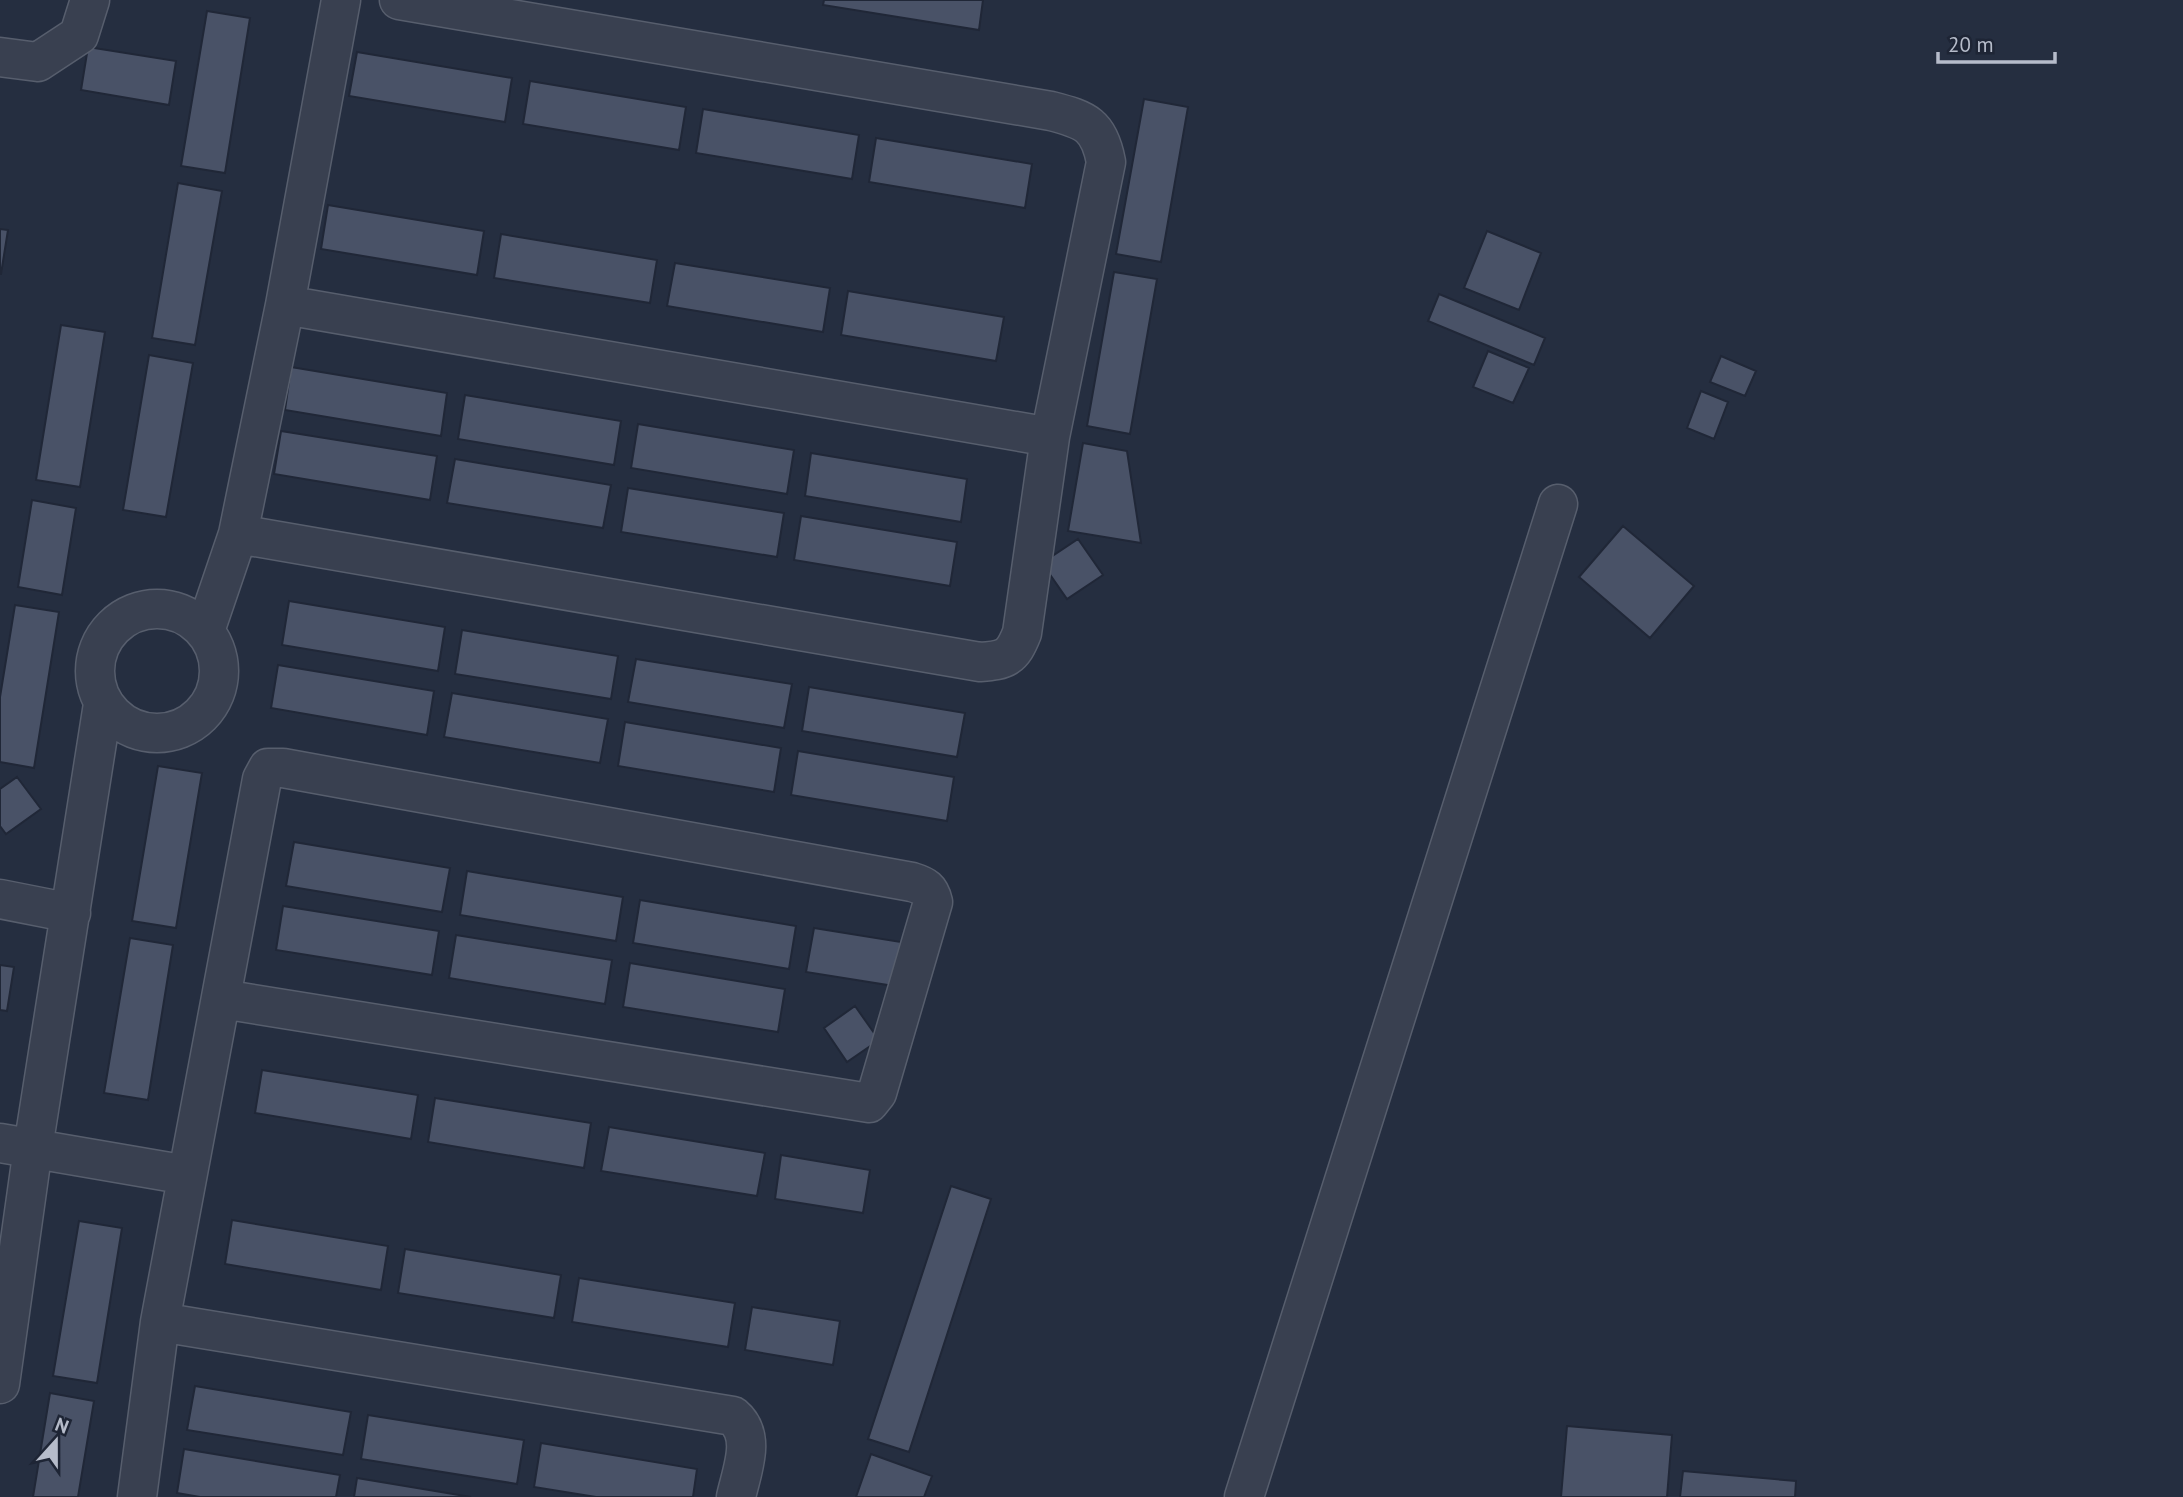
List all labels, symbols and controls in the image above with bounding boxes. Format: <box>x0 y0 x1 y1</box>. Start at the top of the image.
scale bar <box>1938 21 2055 65</box>
text: 20 m <box>1948 31 1994 58</box>
north arrow <box>21 1406 91 1476</box>
text: N <box>52 1412 72 1439</box>

